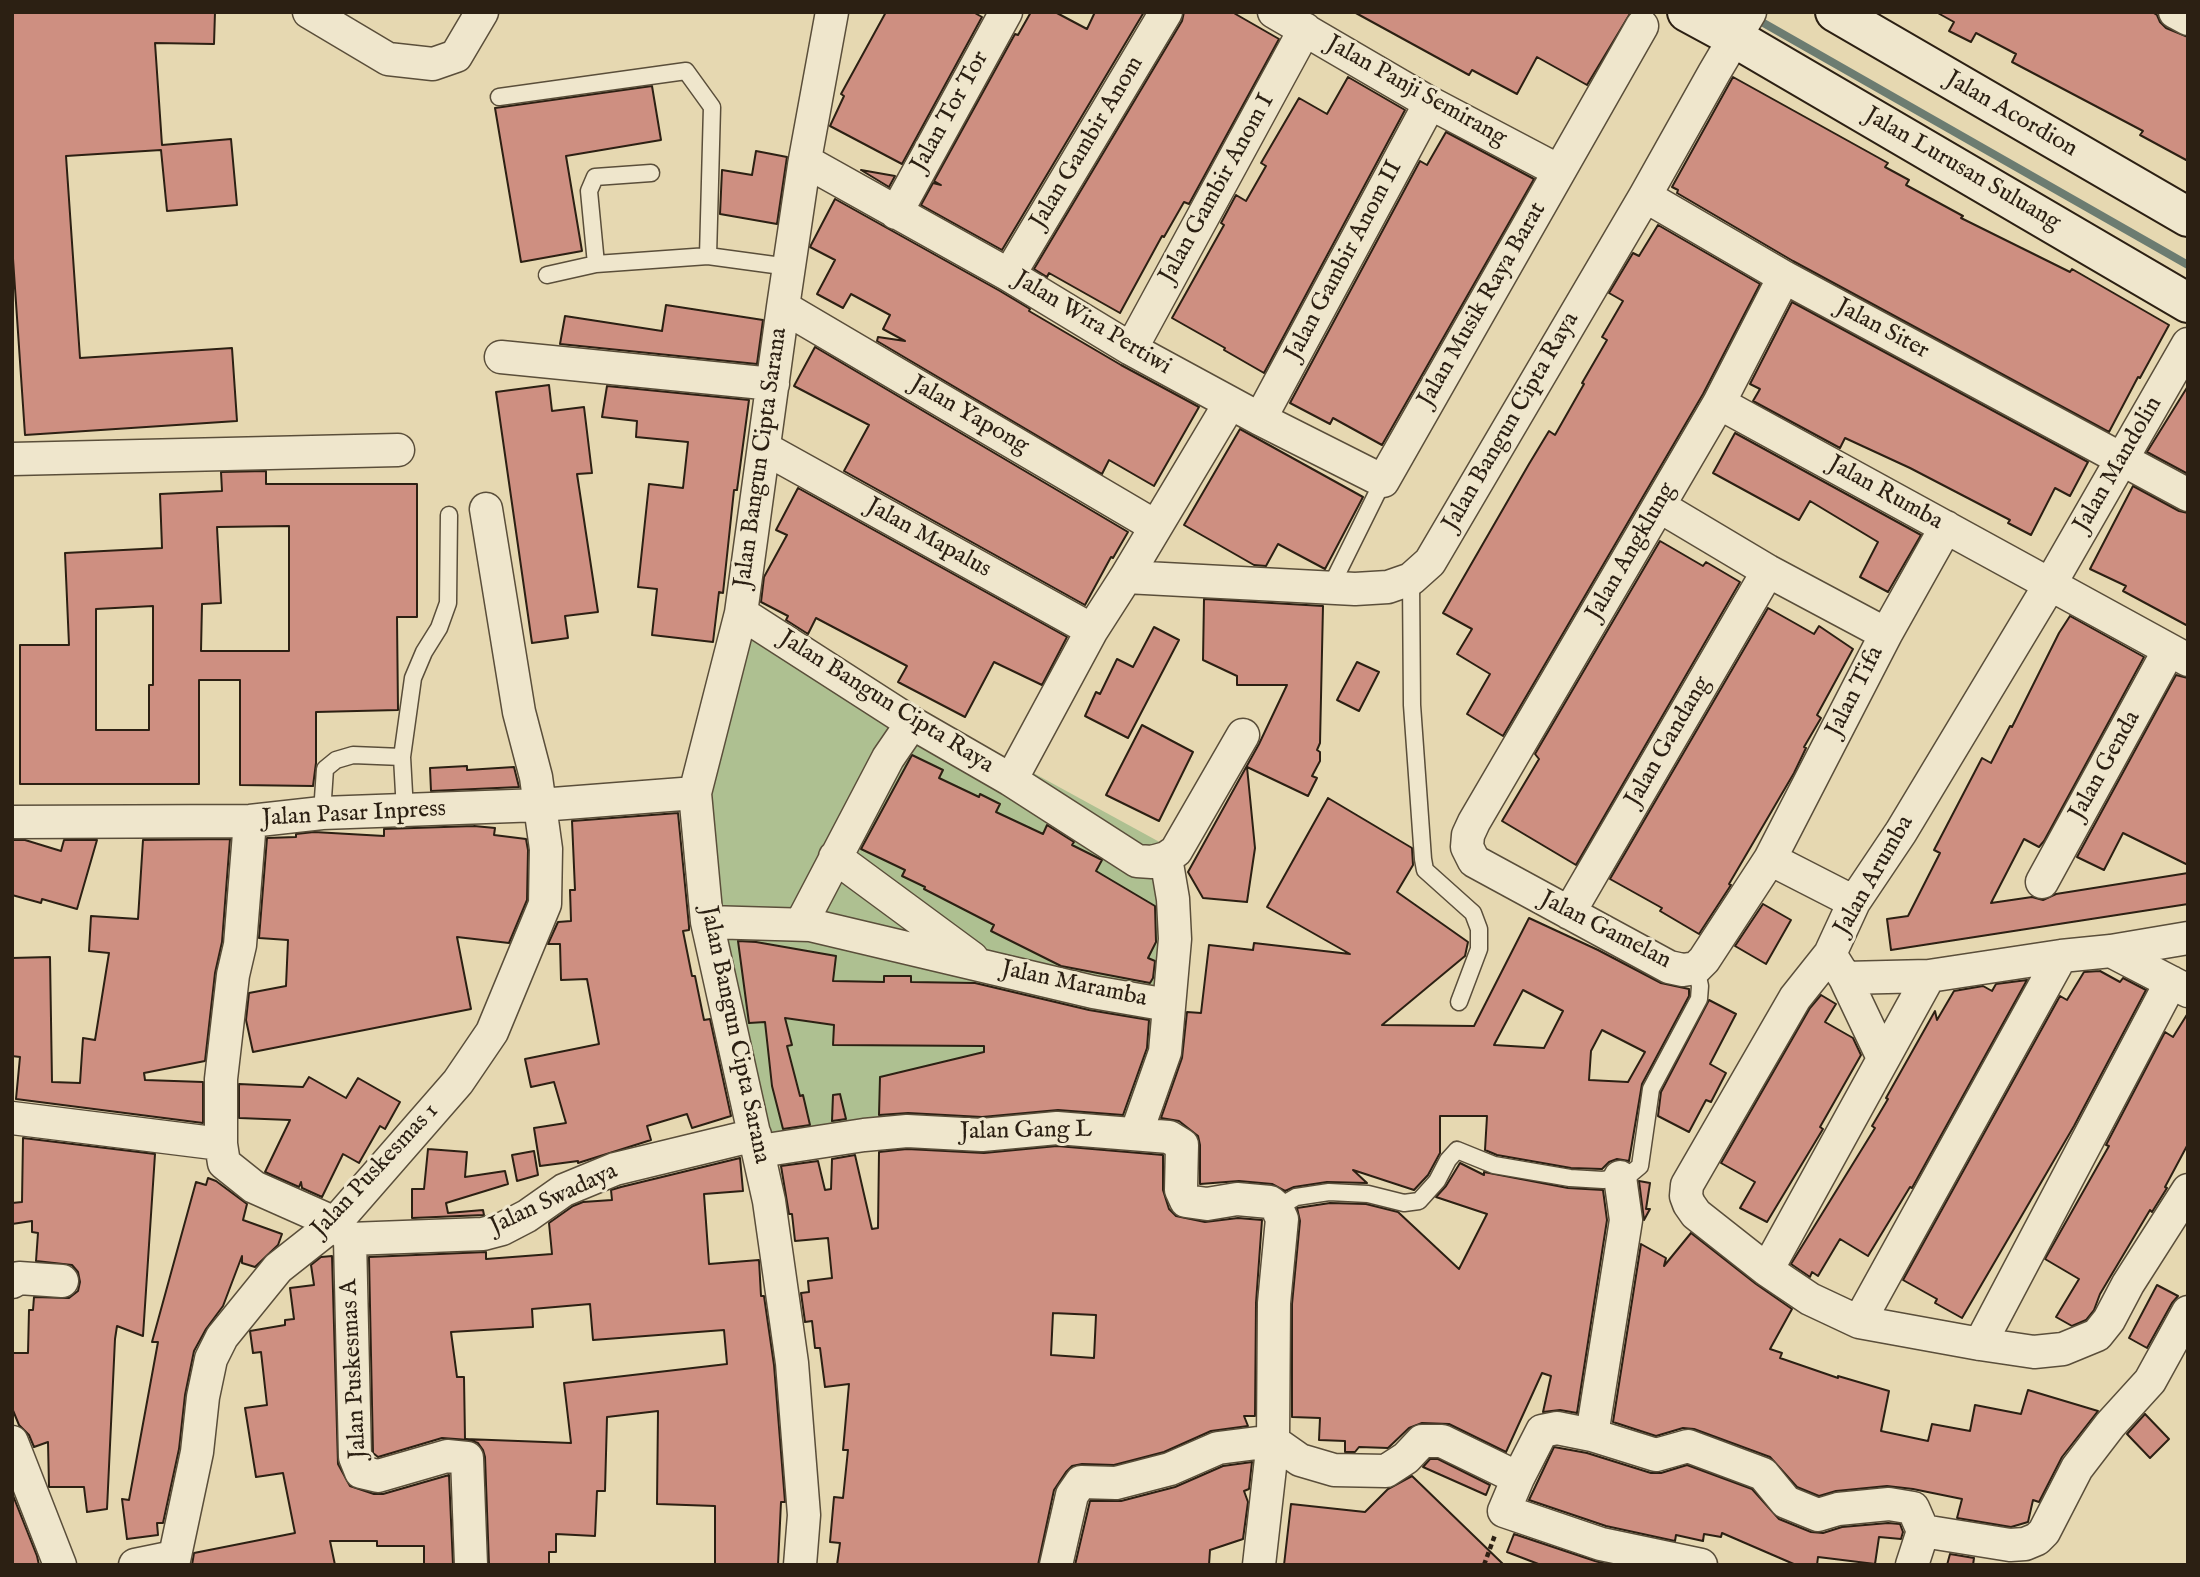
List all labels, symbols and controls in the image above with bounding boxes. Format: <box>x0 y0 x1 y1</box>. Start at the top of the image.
street label: Jalan Panji Semirang <box>1321 30 1511 154</box>
street label: Jalan Tor Tor <box>906 47 996 177</box>
street label: Jalan Gambir Anom <box>1025 52 1151 234</box>
street label: Jalan Acordion <box>1940 66 2082 164</box>
street label: Jalan Gambir Anom I <box>1154 89 1282 289</box>
street label: Jalan Lurusan Suluang <box>1859 102 2065 238</box>
street label: Jalan Gambir Anom II <box>1280 156 1410 366</box>
street label: Jalan Musik Raya Barat <box>1413 198 1553 412</box>
street label: Jalan Wira Pertiwi <box>1008 266 1176 382</box>
street label: Jalan Siter <box>1831 294 1933 366</box>
street label: Jalan Bangun Cipta Raya <box>1438 308 1586 536</box>
street label: Jalan Bangun Cipta Sarana <box>729 326 795 590</box>
street label: Jalan Yapong <box>905 370 1033 462</box>
street label: Jalan Mandolin <box>2069 392 2169 538</box>
street label: Jalan Rumba <box>1823 451 1947 537</box>
street label: Jalan Angklung <box>1581 478 1683 626</box>
street label: Jalan Mapalus <box>861 493 995 585</box>
street label: Jalan Bangun Cipta Raya <box>773 625 999 781</box>
street label: Jalan Tifa <box>1821 642 1891 742</box>
street label: Jalan Gandang <box>1620 672 1718 812</box>
street label: Jalan Genda <box>2064 706 2148 826</box>
street label: Jalan Pasar Inpress <box>261 796 447 834</box>
street label: Jalan Arumba <box>1829 811 1921 941</box>
street label: Jalan Gamelan <box>1535 886 1675 976</box>
street label: Jalan Bangun Cipta Sarana <box>693 904 775 1166</box>
street label: Jalan Maramba <box>998 955 1150 1015</box>
street label: Jalan Puskesmas 1 <box>307 1098 445 1244</box>
street label: Jalan Gang L <box>960 1116 1092 1148</box>
street label: Jalan Swadaya <box>486 1158 622 1242</box>
street label: Jalan Puskesmas A <box>336 1278 374 1460</box>

